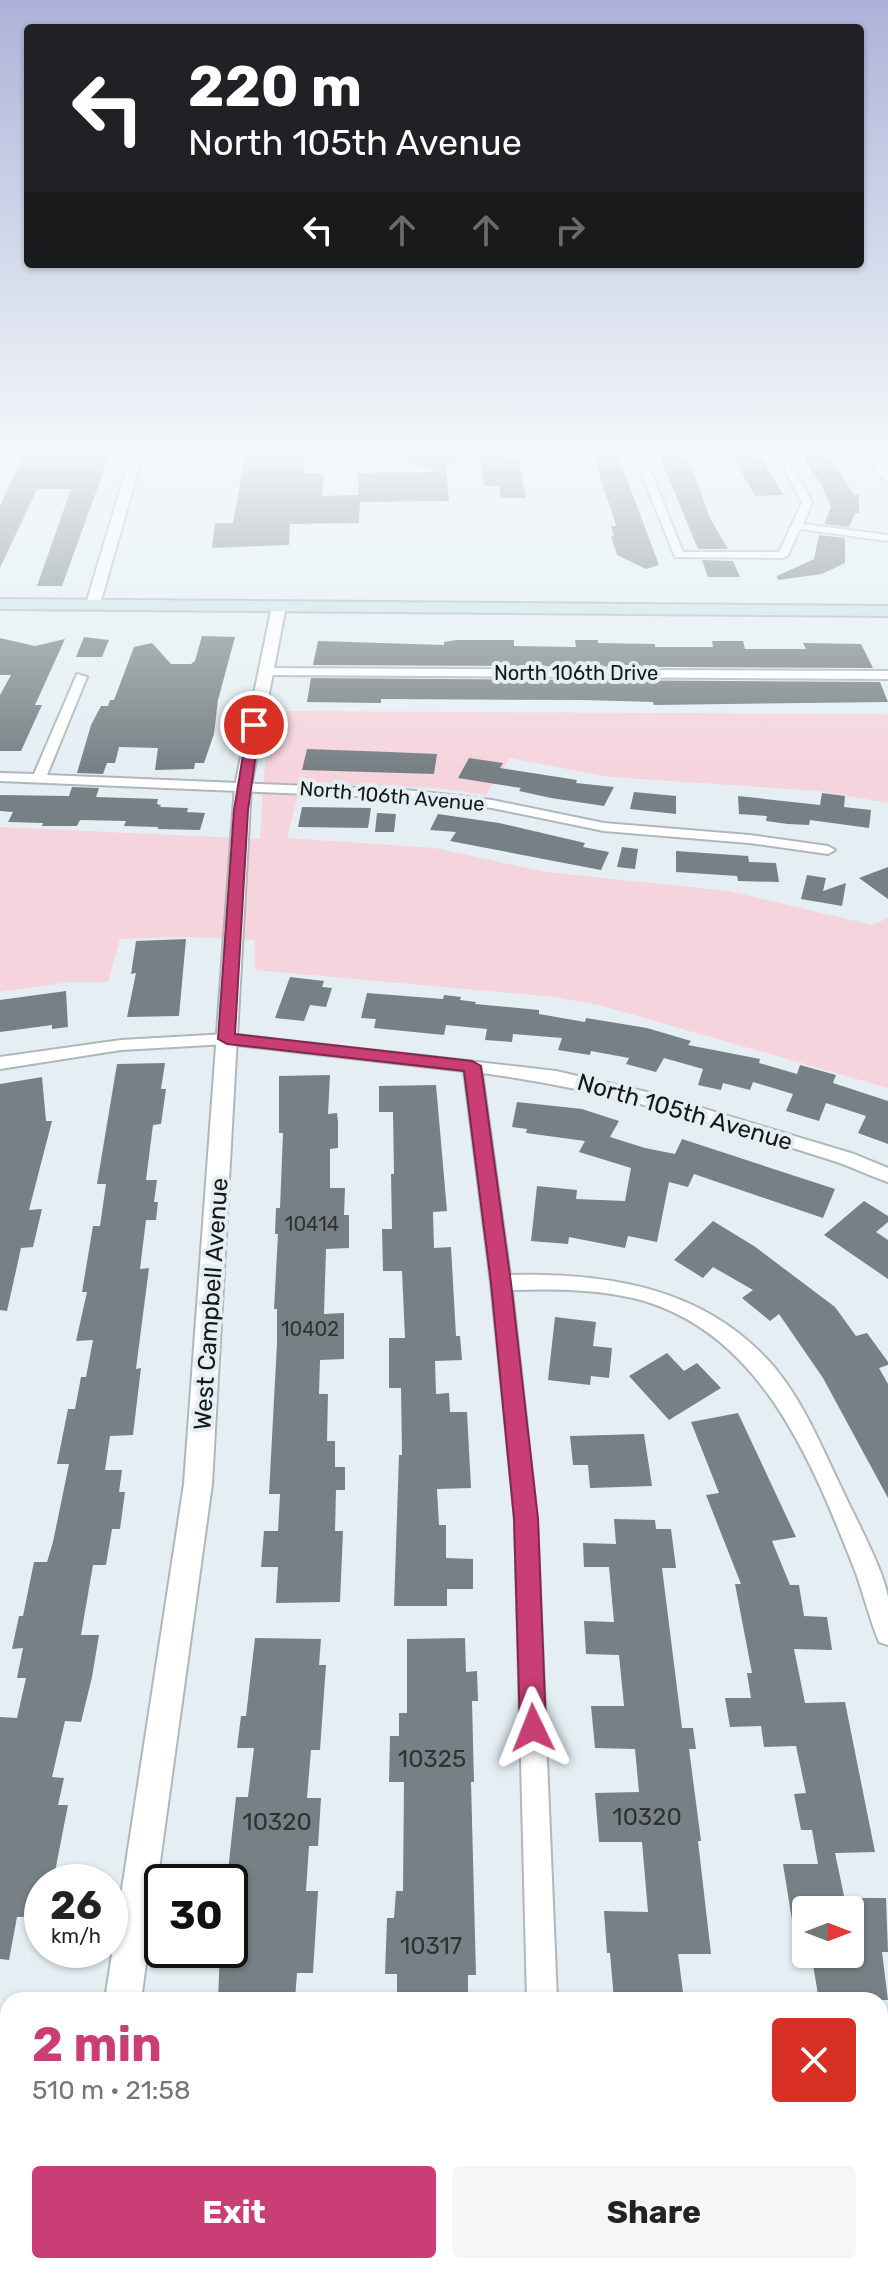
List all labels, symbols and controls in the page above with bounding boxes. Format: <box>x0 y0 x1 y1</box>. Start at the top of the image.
text: 220 m <box>188 54 362 120</box>
icon: left <box>56 56 160 160</box>
text: North 105th Avenue <box>188 121 522 164</box>
icon: left <box>296 208 340 252</box>
icon: ahead <box>380 208 424 252</box>
icon: ahead <box>464 208 508 252</box>
icon: right <box>548 208 592 252</box>
street label: North 106th Drive <box>494 661 658 685</box>
pin <box>220 691 288 759</box>
icon: arrive <box>232 703 276 747</box>
street label: North 106th Avenue <box>298 776 486 816</box>
street label: North 105th Avenue <box>574 1068 796 1156</box>
street label: West Campbell Avenue <box>188 1177 234 1431</box>
house number: 10414 <box>285 1212 339 1236</box>
house number: 10402 <box>281 1317 339 1341</box>
position arrow <box>491 1686 575 1770</box>
house number: 10325 <box>398 1745 466 1773</box>
house number: 10320 <box>612 1803 682 1831</box>
house number: 10320 <box>242 1808 312 1836</box>
speed limit sign: 30 <box>144 1864 248 1968</box>
text: 26 <box>50 1882 102 1929</box>
north arrow <box>792 1896 864 1968</box>
map controls <box>792 1896 864 1968</box>
text: km/h <box>51 1924 101 1948</box>
house number: 10317 <box>400 1932 462 1960</box>
text: 2 min <box>32 2016 162 2073</box>
button: close <box>772 2018 856 2102</box>
text: 510 m · 21:58 <box>32 2075 191 2106</box>
button: Exit <box>32 2166 436 2258</box>
button: Share <box>452 2166 856 2258</box>

